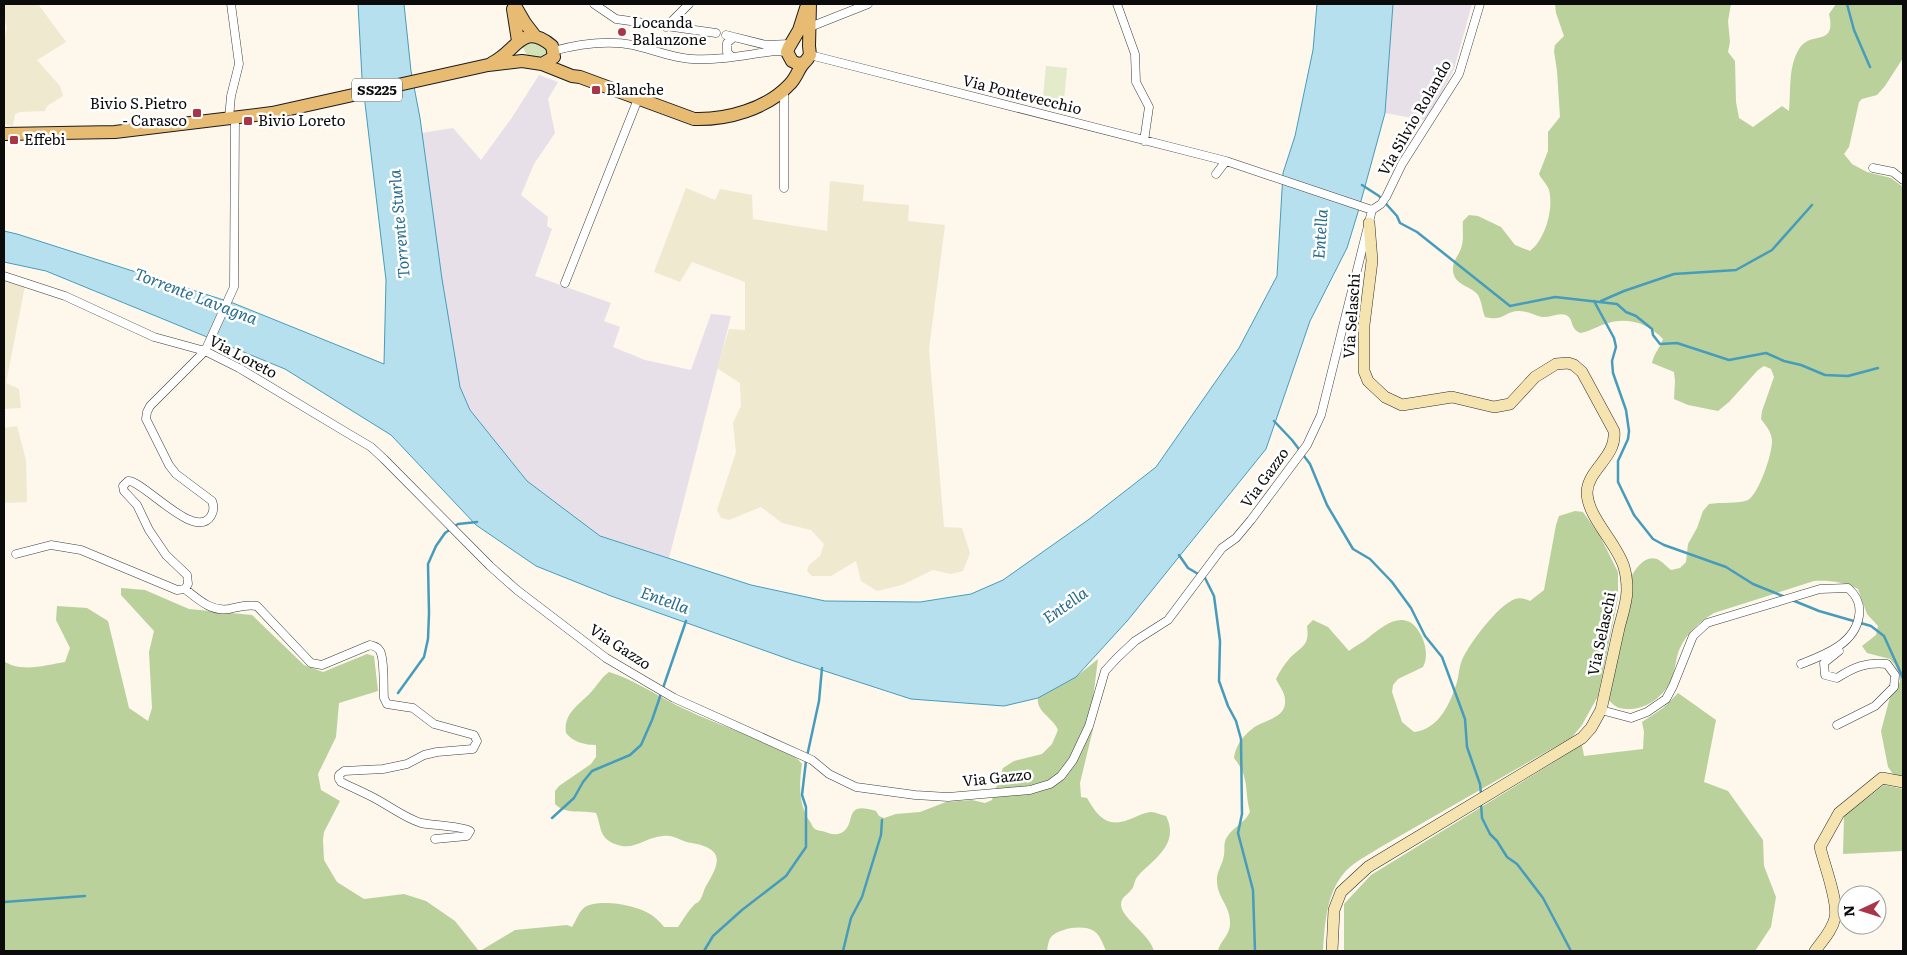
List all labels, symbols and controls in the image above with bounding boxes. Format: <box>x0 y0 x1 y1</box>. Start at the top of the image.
place label: Locanda Balanzone <box>632 10 707 50</box>
marker: Locanda Balanzone <box>616 26 628 38</box>
street label: Via Silvio Rolando <box>1371 55 1456 180</box>
street label: Via Pontevecchio <box>960 68 1085 120</box>
place label: Blanche <box>606 77 664 100</box>
road number: SS225 <box>352 78 402 102</box>
marker: Blanche <box>590 84 602 96</box>
place label: Bivio S.Pietro - Carasco <box>90 91 187 131</box>
marker: Bivio S.Pietro - Carasco <box>191 107 203 119</box>
place label: Bivio Loreto <box>258 108 346 131</box>
marker: Bivio Loreto <box>242 115 254 127</box>
place label: Effebi <box>24 127 66 150</box>
marker: Effebi <box>8 134 20 146</box>
water label: Torrente Sturla <box>381 168 415 279</box>
water label: Entella <box>1305 207 1333 260</box>
water label: Torrente Lavagna <box>131 261 262 330</box>
street label: Via Selaschi <box>1336 272 1365 359</box>
street label: Via Loreto <box>205 328 282 383</box>
street label: Via Gazzo <box>1234 442 1294 512</box>
water label: Entella <box>638 579 694 619</box>
water label: Entella <box>1037 579 1093 628</box>
street label: Via Selaschi <box>1580 589 1621 678</box>
street label: Via Gazzo <box>585 617 656 674</box>
street label: Via Gazzo <box>961 761 1033 792</box>
north arrow <box>1837 885 1887 935</box>
text: N <box>1838 904 1858 918</box>

